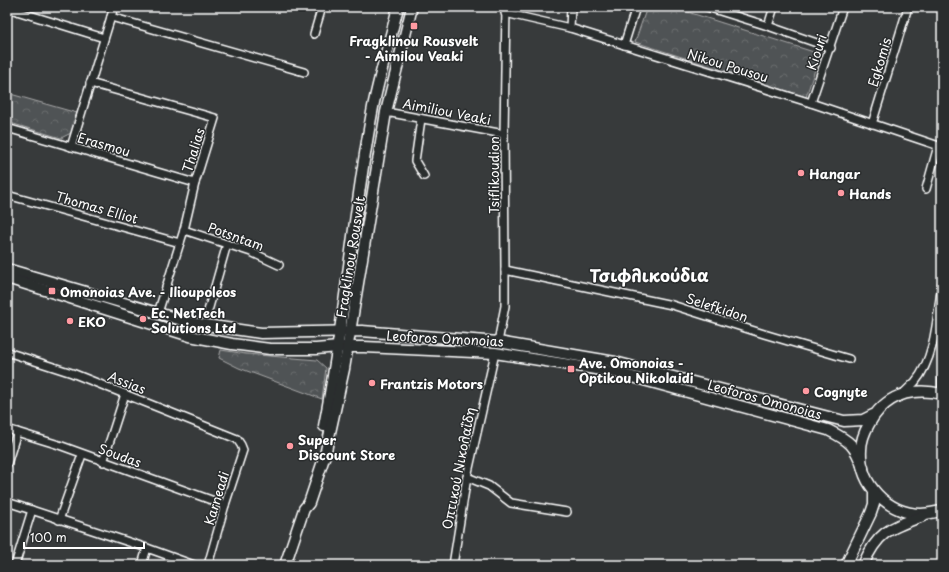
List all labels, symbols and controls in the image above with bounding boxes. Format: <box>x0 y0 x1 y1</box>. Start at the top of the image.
marker: Fragklinou Rousvelt - Aimilou Veaki <box>409 21 419 31</box>
place label: Fragklinou Rousvelt - Aimilou Veaki <box>349 31 479 65</box>
street label: Kiouri <box>801 31 831 73</box>
street label: Egkomis <box>863 35 895 89</box>
street label: Nikou Pousou <box>685 44 771 86</box>
street label: Aimiliou Veaki <box>401 93 493 129</box>
street label: Thalias <box>177 125 209 175</box>
street label: Erasmou <box>75 127 133 161</box>
street label: Tsiflikoudion <box>484 136 503 214</box>
place label: Hangar <box>809 164 861 183</box>
marker: Hangar <box>796 168 806 178</box>
place label: Hands <box>849 184 891 203</box>
street label: Thomas Elliot <box>54 186 140 228</box>
marker: Hands <box>836 188 846 198</box>
street label: Fragklinou Rousvelt <box>331 195 369 319</box>
street label: Potsntam <box>205 217 267 255</box>
district label: Τσιφλικούδια <box>589 262 709 288</box>
place label: Omonoias Ave. - Ilioupoleos <box>60 282 236 301</box>
marker: Omonoias Ave. - Ilioupoleos <box>47 286 57 296</box>
street label: Selefkidon <box>683 288 751 326</box>
place label: Ec. NetTech Solutions Ltd <box>151 303 236 337</box>
place label: EKO <box>78 312 106 331</box>
marker: Ec. NetTech Solutions Ltd <box>138 314 148 324</box>
marker: EKO <box>65 316 75 326</box>
street label: Leoforos Omonoias <box>386 325 504 351</box>
place label: Ave. Omonoias - Optikou Nikolaidi <box>578 353 694 387</box>
marker: Ave. Omonoias - Optikou Nikolaidi <box>566 364 576 374</box>
street label: Assias <box>105 366 149 398</box>
place label: Frantzis Motors <box>380 374 483 393</box>
street label: Leoforos Omonoias <box>706 375 824 423</box>
marker: Frantzis Motors <box>367 378 377 388</box>
place label: Cognyte <box>814 382 868 401</box>
marker: Cognyte <box>801 386 811 396</box>
street label: Οπτικού Νικολαΐδη <box>437 405 479 531</box>
place label: Super Discount Store <box>298 430 395 464</box>
street label: Soudas <box>96 438 144 472</box>
marker: Super Discount Store <box>285 441 295 451</box>
street label: Karneadi <box>199 469 233 527</box>
scale bar <box>24 524 144 550</box>
text: 100 m <box>30 528 67 546</box>

